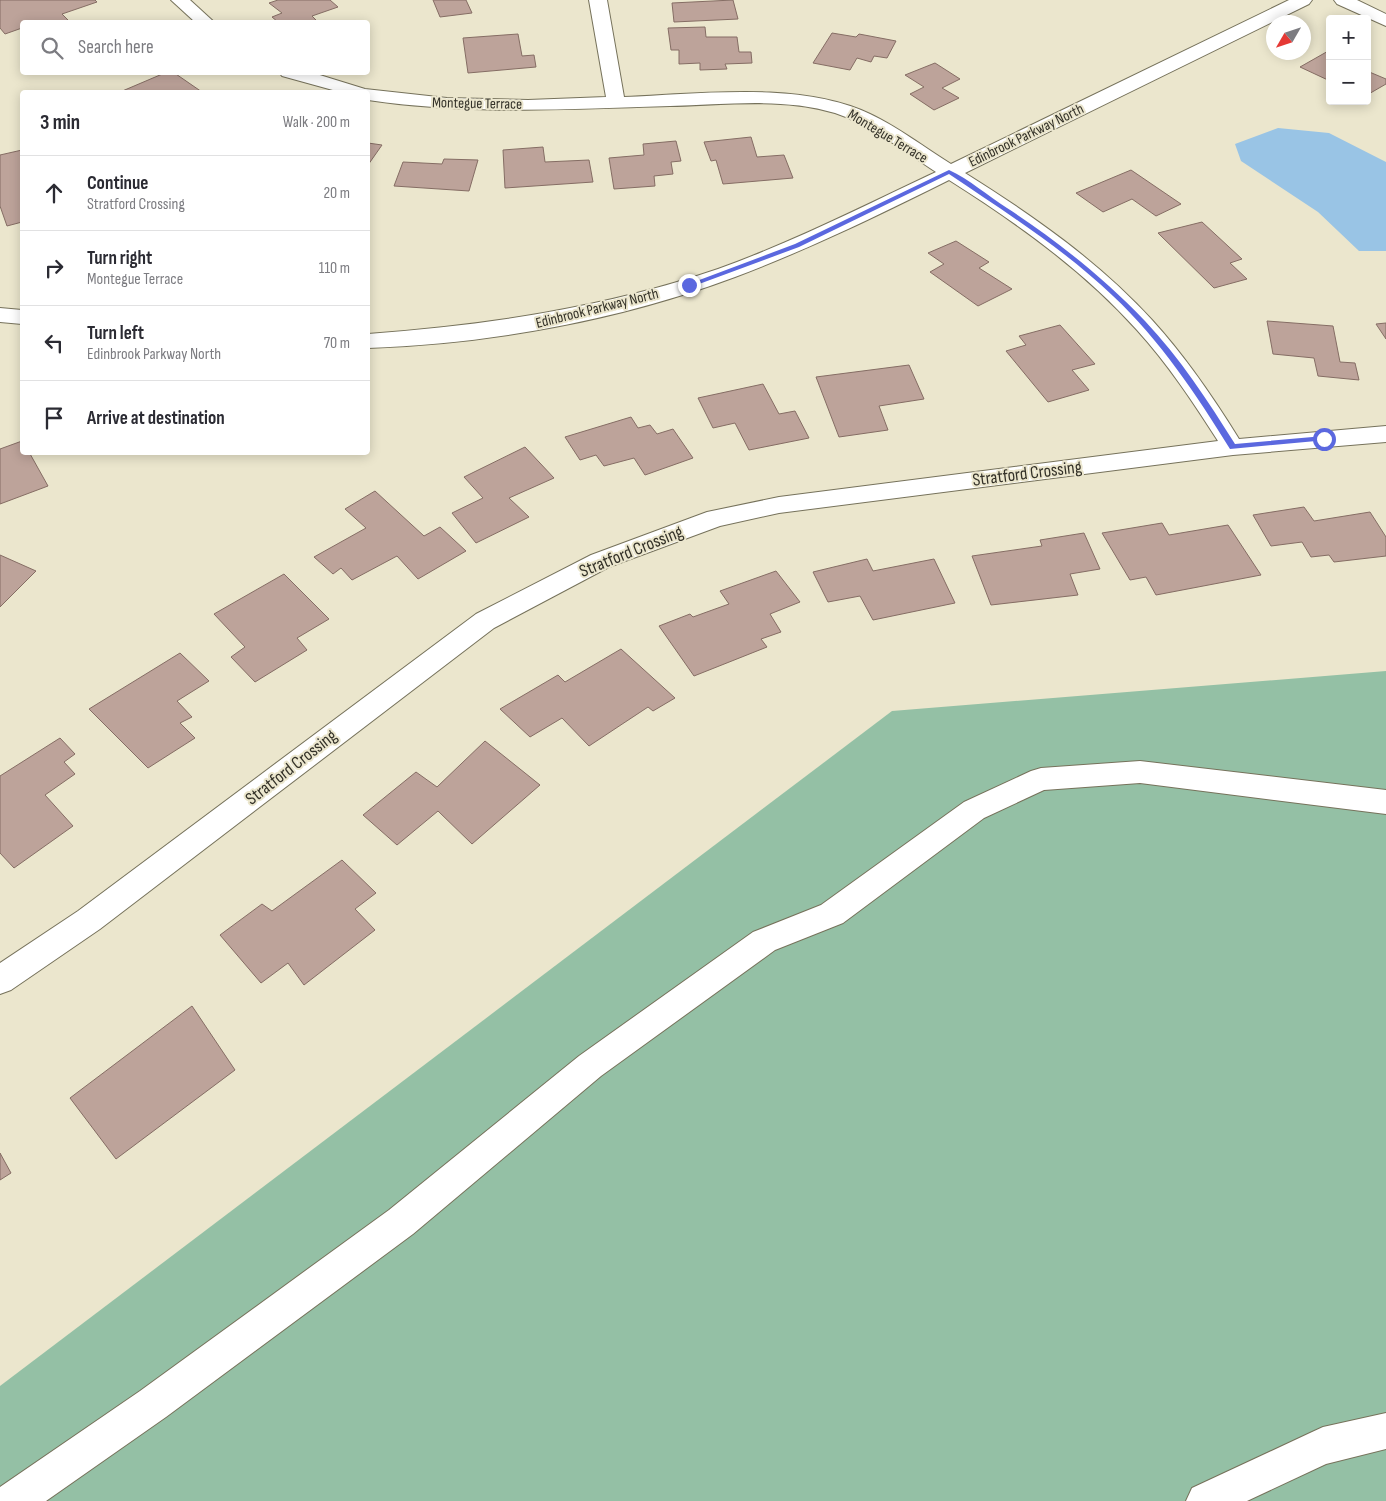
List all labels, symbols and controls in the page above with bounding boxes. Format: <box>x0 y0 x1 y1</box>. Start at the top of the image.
north arrow <box>1266 15 1311 60</box>
map controls <box>1326 15 1371 105</box>
button: + <box>1326 15 1371 60</box>
search box <box>20 20 370 75</box>
icon: search <box>38 34 66 62</box>
text: Search here <box>78 36 154 59</box>
button: − <box>1326 60 1371 105</box>
street label: Montegue Terrace <box>432 93 522 114</box>
street label: Edinbrook Parkway North <box>966 99 1087 172</box>
street label: Montegue Terrace <box>844 105 931 168</box>
text: 3 min <box>40 110 80 135</box>
text: Walk · 200 m <box>283 113 350 132</box>
text: Continue <box>87 172 148 195</box>
icon: ahead <box>40 179 68 207</box>
text: 20 m <box>323 184 350 203</box>
text: Stratford Crossing <box>87 195 185 214</box>
text: Turn right <box>87 247 152 270</box>
icon: right <box>40 254 68 282</box>
text: 110 m <box>319 259 350 278</box>
text: Montegue Terrace <box>87 270 183 289</box>
route end <box>678 274 701 297</box>
street label: Edinbrook Parkway North <box>534 284 660 333</box>
text: Turn left <box>87 322 144 345</box>
icon: left <box>40 329 68 357</box>
text: 70 m <box>324 334 350 353</box>
text: Edinbrook Parkway North <box>87 345 221 364</box>
icon: arrive <box>40 404 68 432</box>
text: Arrive at destination <box>87 407 225 430</box>
route start <box>1313 428 1336 451</box>
street label: Stratford Crossing <box>971 456 1083 491</box>
street label: Stratford Crossing <box>576 521 686 582</box>
street label: Stratford Crossing <box>242 725 341 810</box>

